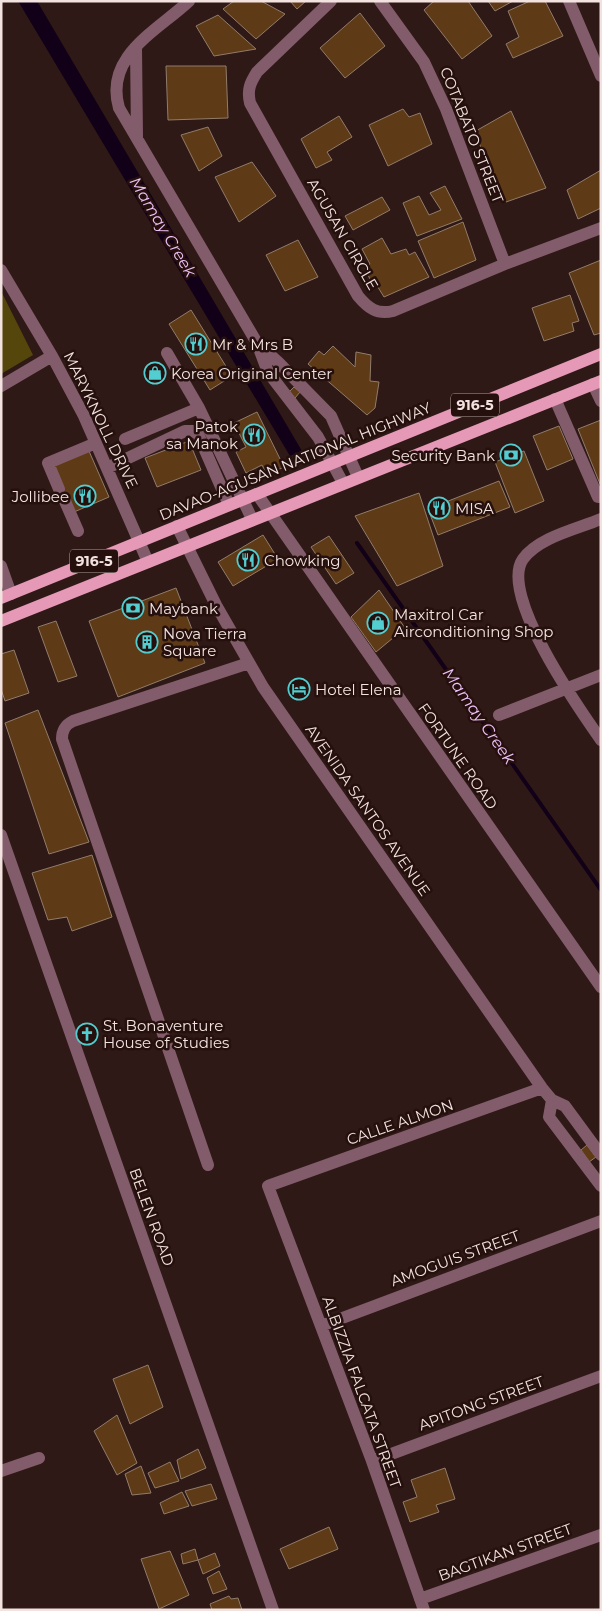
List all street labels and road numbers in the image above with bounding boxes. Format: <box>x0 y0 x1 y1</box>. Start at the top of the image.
street label: COTABATO STREET <box>436 64 508 206</box>
street label: AGUSAN CIRCLE <box>303 175 383 293</box>
street label: MARYKNOLL DRIVE <box>60 348 142 492</box>
road number: 916-5 <box>451 394 499 416</box>
street label: DAVAO-AGUSAN NATIONAL HIGHWAY <box>156 397 434 524</box>
road number: 916-5 <box>70 550 118 572</box>
street label: FORTUNE ROAD <box>414 699 502 813</box>
street label: AVENIDA SANTOS AVENUE <box>301 721 435 899</box>
street label: CALLE ALMON <box>344 1095 456 1149</box>
street label: BELEN ROAD <box>125 1165 179 1269</box>
street label: AMOGUIS STREET <box>388 1226 523 1290</box>
street label: ALBIZZIA FALCATA STREET <box>318 1293 406 1491</box>
street label: APITONG STREET <box>416 1371 547 1434</box>
street label: BAGTIKAN STREET <box>436 1519 575 1585</box>

